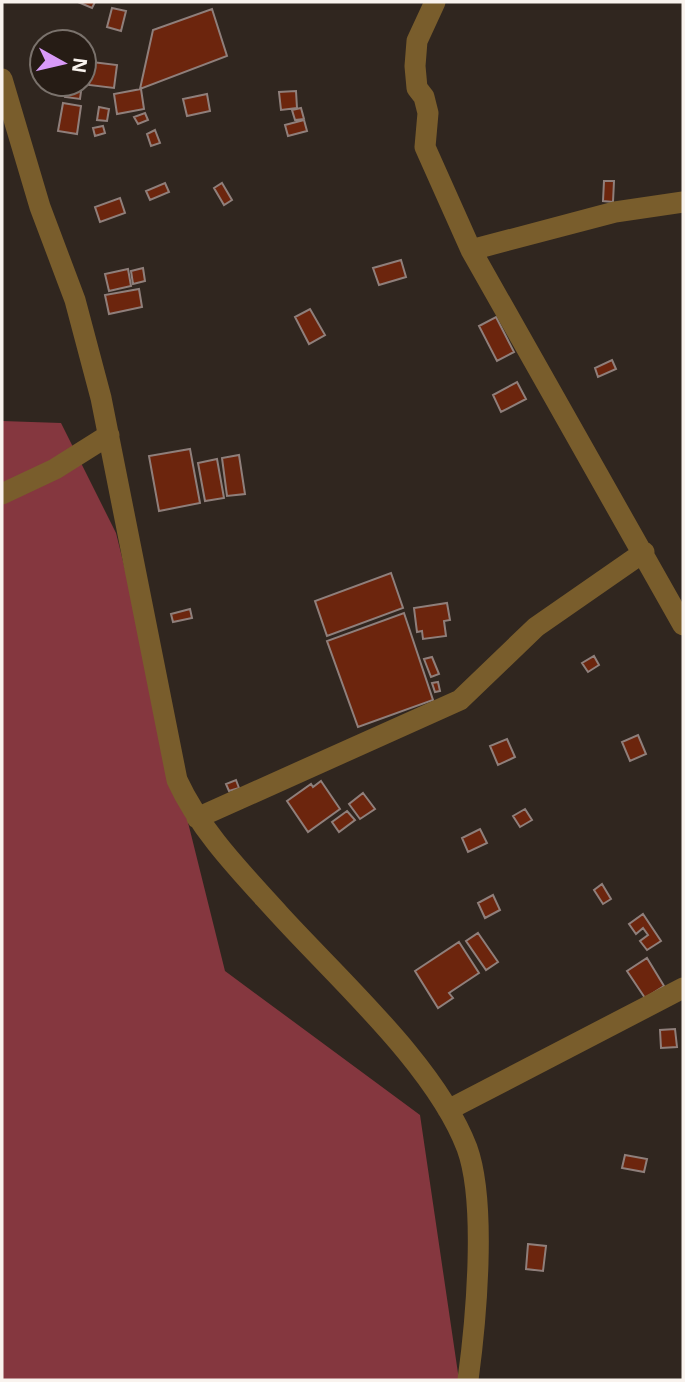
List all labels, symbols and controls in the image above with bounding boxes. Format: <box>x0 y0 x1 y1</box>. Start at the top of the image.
north arrow <box>28 28 98 98</box>
text: N <box>66 56 94 75</box>

